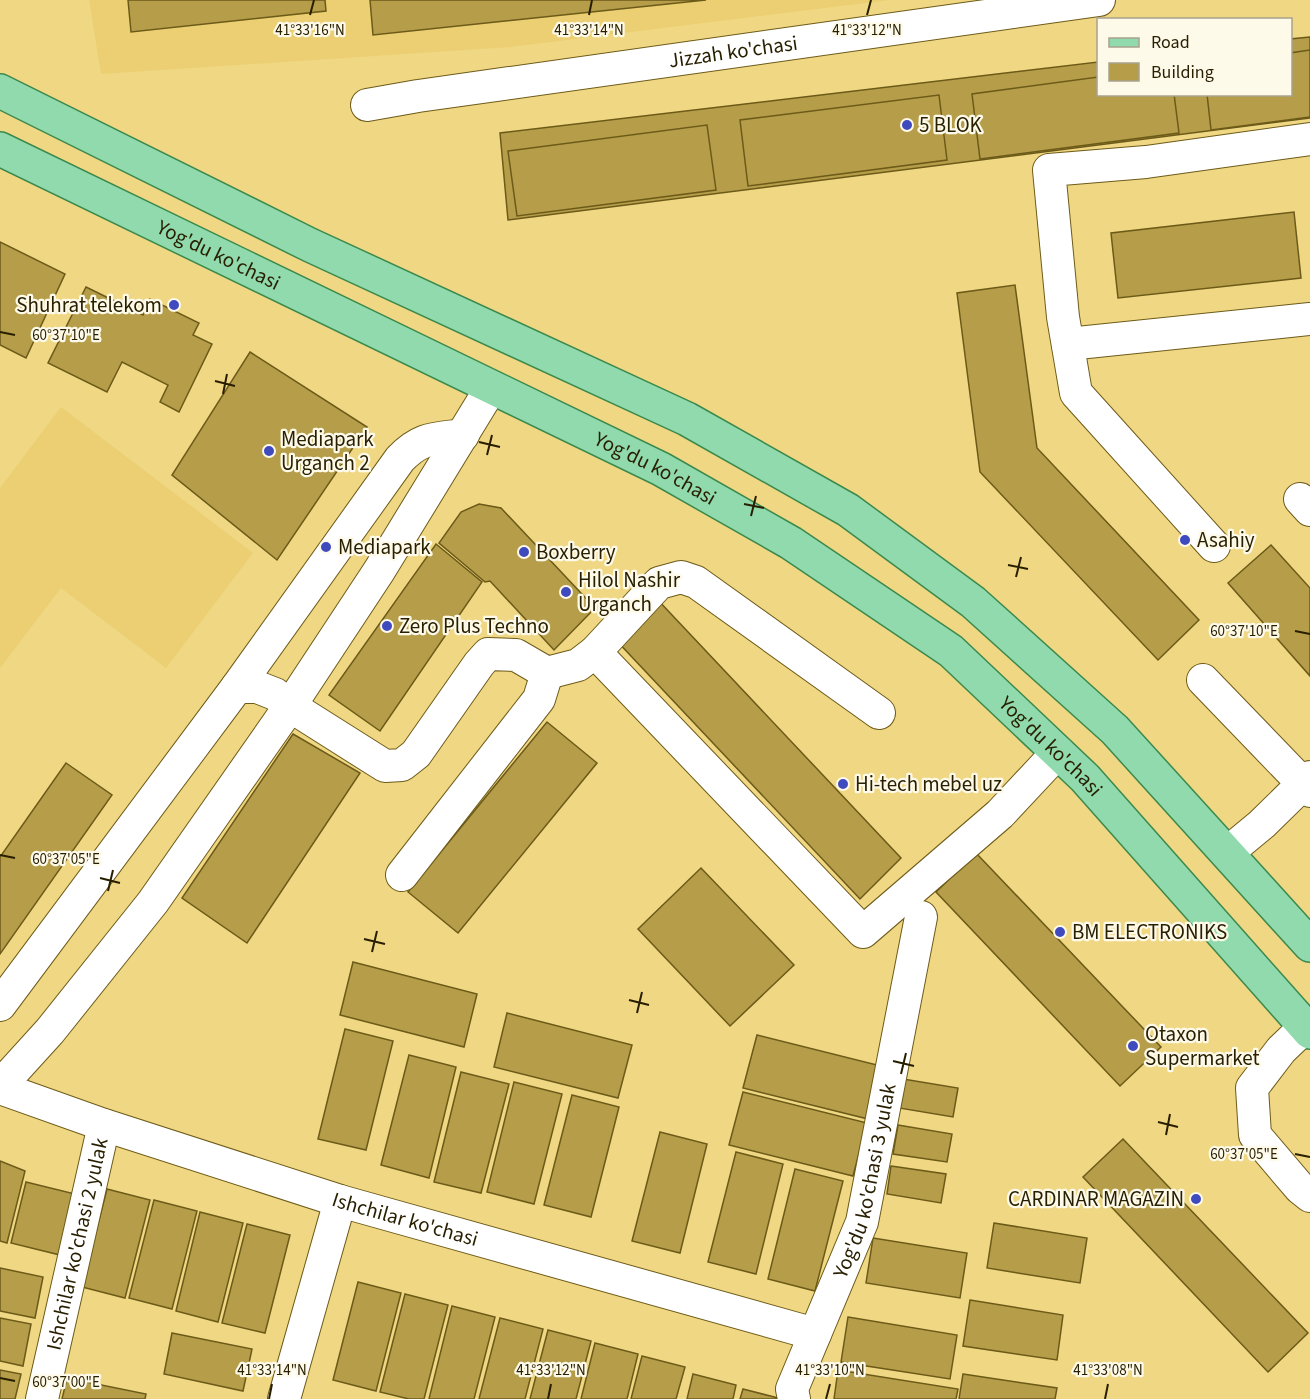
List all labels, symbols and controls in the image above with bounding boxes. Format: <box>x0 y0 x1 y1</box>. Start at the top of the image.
legend <box>1097 18 1292 96</box>
text: 41°33'16"N <box>275 20 345 41</box>
text: 41°33'14"N <box>554 20 624 41</box>
text: 41°33'12"N <box>832 20 902 41</box>
street label: Jizzah ko'chasi <box>667 28 799 75</box>
text: Road <box>1151 30 1190 55</box>
text: Building <box>1151 60 1214 85</box>
place label: 5 BLOK <box>919 110 983 140</box>
marker: 5 BLOK <box>900 118 914 132</box>
street label: Yog'du ko'chasi <box>151 212 286 298</box>
place label: Shuhrat telekom <box>16 290 162 320</box>
marker: Shuhrat telekom <box>167 298 181 312</box>
text: 60°37'10"E <box>32 325 100 346</box>
place label: Mediapark Urganch 2 <box>281 424 374 478</box>
street label: Yog'du ko'chasi <box>588 424 722 513</box>
marker: Mediapark Urganch 2 <box>262 444 276 458</box>
place label: Asahiy <box>1197 525 1255 555</box>
place label: Mediapark <box>338 532 431 562</box>
marker: Asahiy <box>1178 533 1192 547</box>
place label: Boxberry <box>536 537 616 567</box>
marker: Mediapark <box>319 540 333 554</box>
marker: Boxberry <box>517 545 531 559</box>
place label: Hilol Nashir Urganch <box>578 565 681 619</box>
marker: Hilol Nashir Urganch <box>559 585 573 599</box>
place label: Zero Plus Techno <box>399 611 549 641</box>
marker: Zero Plus Techno <box>380 619 394 633</box>
text: 60°37'10"E <box>1210 621 1278 642</box>
street label: Yog'du ko'chasi <box>991 688 1110 803</box>
place label: Hi-tech mebel uz <box>855 769 1002 799</box>
marker: Hi-tech mebel uz <box>836 777 850 791</box>
text: 60°37'05"E <box>32 849 100 870</box>
place label: BM ELECTRONIKS <box>1072 917 1227 947</box>
marker: BM ELECTRONIKS <box>1053 925 1067 939</box>
place label: Otaxon Supermarket <box>1145 1019 1260 1073</box>
marker: Otaxon Supermarket <box>1126 1039 1140 1053</box>
street label: Yog'du ko'chasi 3 yulak <box>825 1080 904 1284</box>
street label: Ishchilar ko'chasi 2 yulak <box>39 1134 116 1353</box>
text: 60°37'05"E <box>1210 1144 1278 1165</box>
street label: Ishchilar ko'chasi <box>328 1184 482 1254</box>
place label: CARDINAR MAGAZIN <box>1008 1184 1184 1214</box>
marker: CARDINAR MAGAZIN <box>1189 1192 1203 1206</box>
text: 41°33'14"N <box>237 1360 307 1381</box>
text: 41°33'12"N <box>516 1360 586 1381</box>
text: 41°33'10"N <box>795 1360 865 1381</box>
text: 41°33'08"N <box>1073 1360 1143 1381</box>
text: 60°37'00"E <box>32 1372 100 1393</box>

